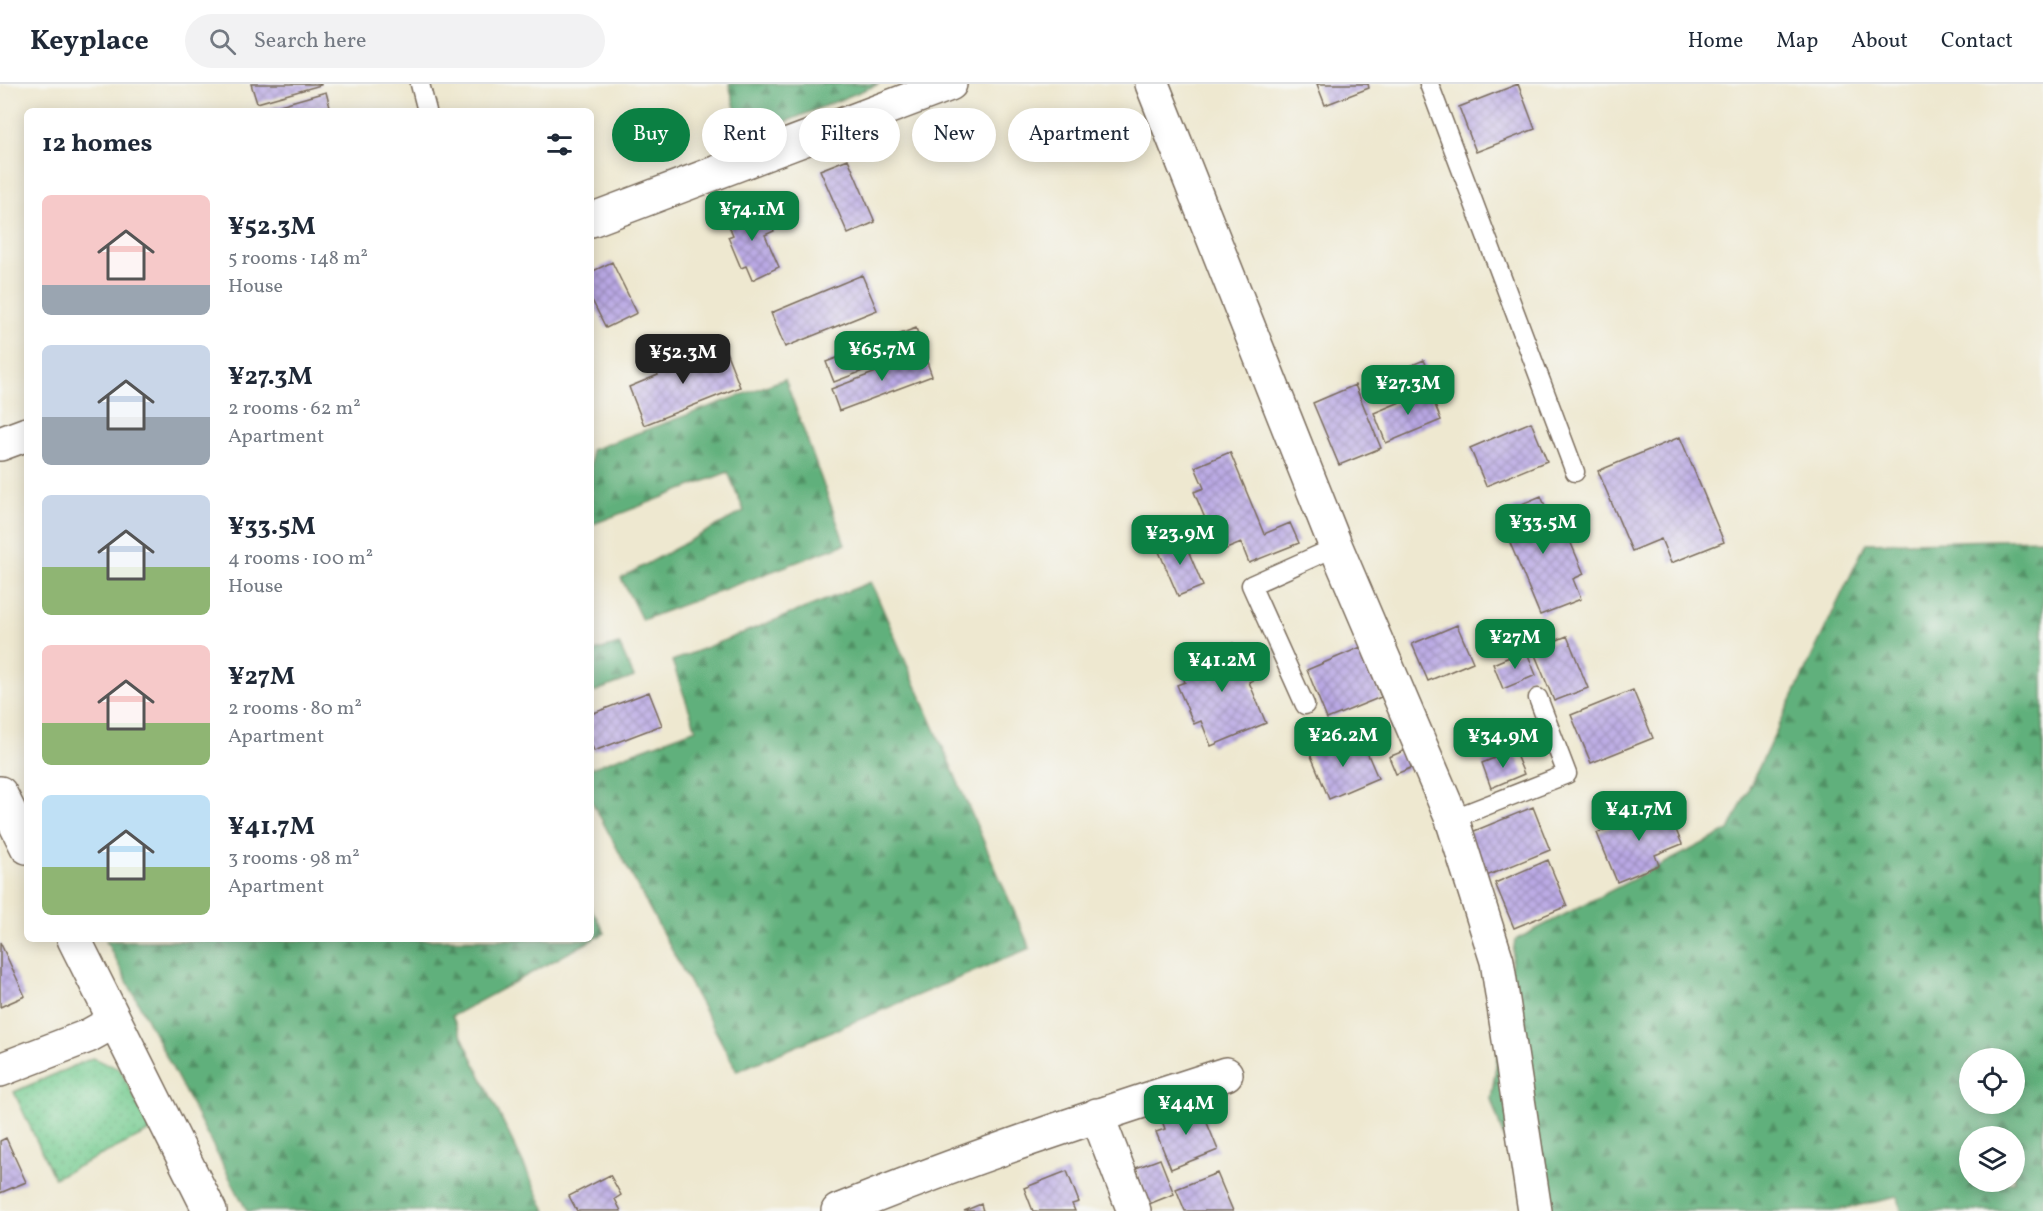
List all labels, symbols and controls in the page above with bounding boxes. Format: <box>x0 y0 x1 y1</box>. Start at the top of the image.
search box <box>185 14 605 68</box>
text: Keyplace <box>30 22 149 61</box>
icon: search <box>206 25 239 58</box>
text: Search here <box>254 26 366 57</box>
text: Home <box>1688 27 1743 56</box>
text: Map <box>1776 27 1818 56</box>
text: About <box>1851 27 1908 56</box>
text: Contact <box>1941 27 2013 56</box>
chip: Buy <box>612 108 690 162</box>
chip: Rent <box>702 108 787 162</box>
chip: Filters <box>799 108 900 162</box>
chip: New <box>912 108 996 162</box>
chip: Apartment <box>1008 108 1151 162</box>
text: 12 homes <box>42 126 153 162</box>
icon: filters <box>543 128 576 161</box>
pin: ¥74.1M <box>703 191 801 242</box>
text: ¥74.1M <box>719 196 785 224</box>
text: ¥52.3M <box>228 209 316 245</box>
icon: home <box>90 219 162 291</box>
text: 5 rooms · 148 m² <box>228 245 368 273</box>
text: House <box>228 273 283 301</box>
pin: ¥65.7M <box>833 331 931 382</box>
pin: ¥52.3M <box>634 334 732 385</box>
text: ¥65.7M <box>848 336 916 364</box>
text: ¥52.3M <box>649 339 717 367</box>
text: ¥27.3M <box>228 359 313 395</box>
pin: ¥27.3M <box>1359 365 1457 416</box>
icon: home <box>90 369 162 441</box>
text: ¥27.3M <box>1375 370 1441 398</box>
text: 2 rooms · 62 m² <box>228 395 361 423</box>
text: Apartment <box>228 423 324 451</box>
pin: ¥33.5M <box>1494 504 1592 555</box>
text: ¥33.5M <box>228 509 316 545</box>
text: ¥33.5M <box>1509 509 1577 537</box>
pin: ¥23.9M <box>1131 515 1229 566</box>
icon: home <box>90 519 162 591</box>
text: ¥23.9M <box>1146 520 1215 548</box>
text: 4 rooms · 100 m² <box>228 545 373 573</box>
text: House <box>228 573 283 601</box>
pin: ¥27M <box>1479 619 1551 670</box>
text: ¥27M <box>1489 624 1541 652</box>
pin: ¥41.2M <box>1173 642 1271 693</box>
text: ¥41.2M <box>1188 647 1256 675</box>
text: ¥27M <box>228 659 295 695</box>
icon: home <box>90 669 162 741</box>
text: 2 rooms · 80 m² <box>228 695 362 723</box>
pin: ¥26.2M <box>1294 717 1392 768</box>
pin: ¥34.9M <box>1454 718 1552 769</box>
text: ¥26.2M <box>1308 722 1378 750</box>
text: Apartment <box>228 723 324 751</box>
text: ¥34.9M <box>1468 723 1539 751</box>
pin: ¥41.7M <box>1590 791 1688 842</box>
text: ¥41.7M <box>1606 796 1672 824</box>
text: ¥41.7M <box>228 809 315 845</box>
icon: home <box>90 819 162 891</box>
text: 3 rooms · 98 m² <box>228 845 360 873</box>
text: Apartment <box>228 873 324 901</box>
map controls <box>1959 1048 2025 1192</box>
button: locate <box>1959 1048 2025 1114</box>
pin: ¥44M <box>1150 1085 1222 1136</box>
text: ¥44M <box>1158 1090 1214 1118</box>
button: layers <box>1959 1126 2025 1192</box>

